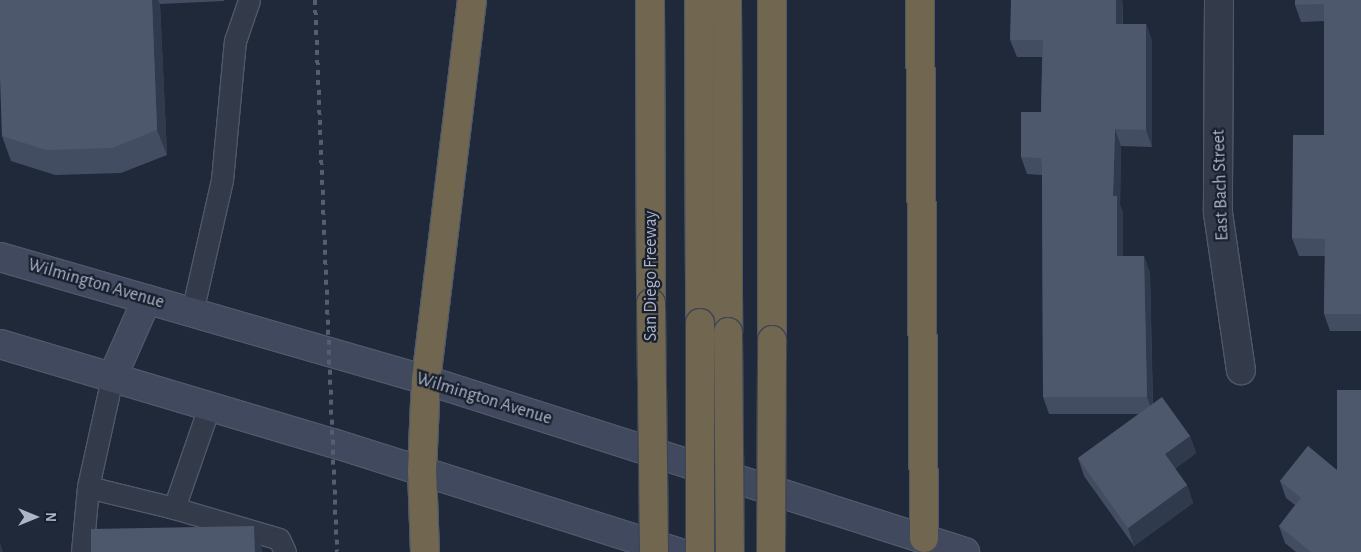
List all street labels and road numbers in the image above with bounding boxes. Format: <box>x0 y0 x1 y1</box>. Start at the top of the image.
street label: East Bach Street <box>1208 129 1234 241</box>
street label: San Diego Freeway <box>640 211 662 341</box>
street label: Wilmington Avenue <box>25 254 167 314</box>
street label: Wilmington Avenue <box>414 368 554 430</box>

